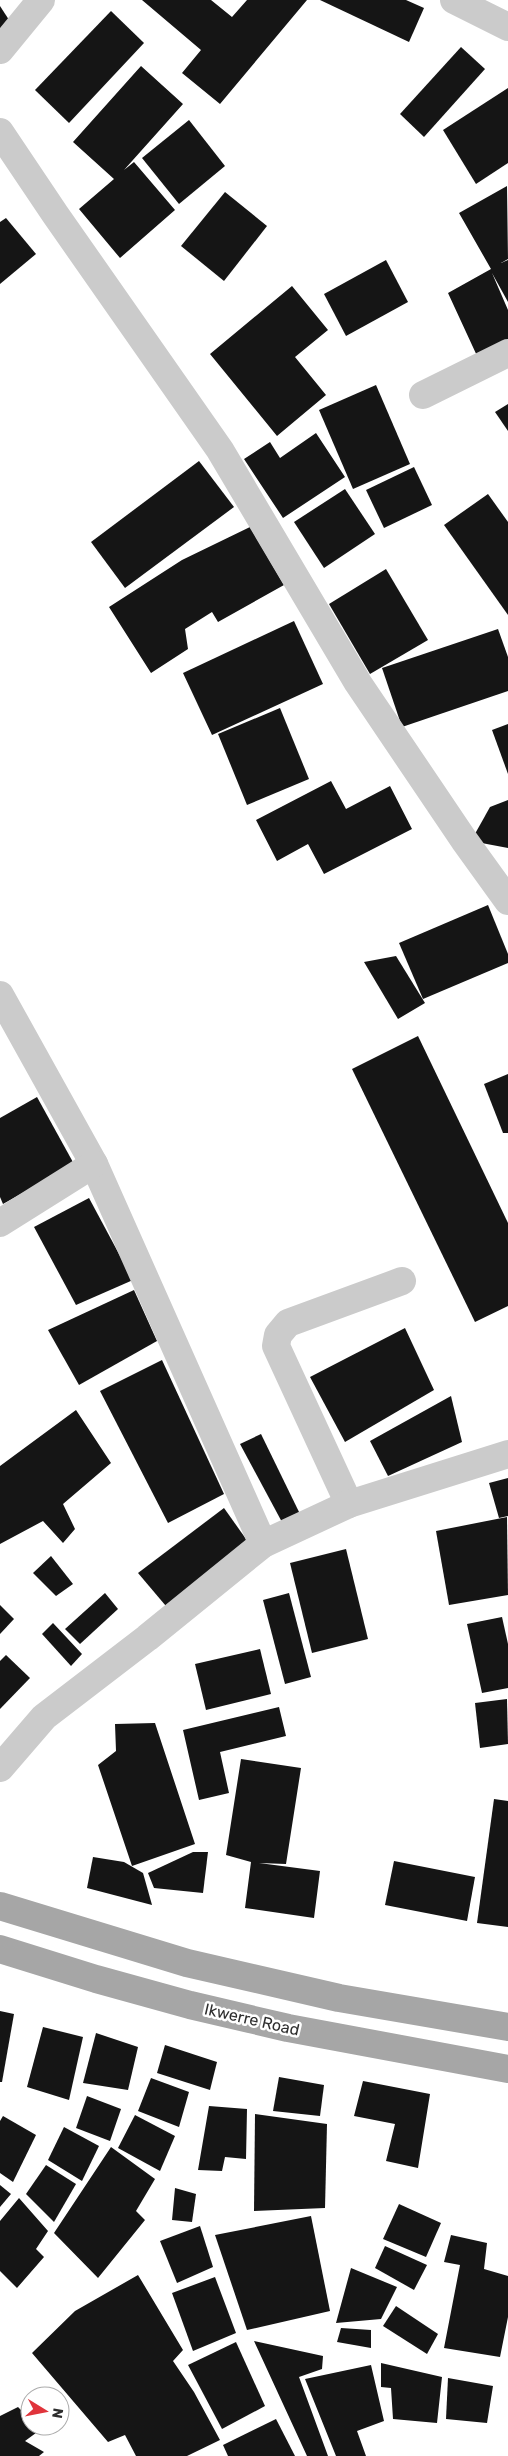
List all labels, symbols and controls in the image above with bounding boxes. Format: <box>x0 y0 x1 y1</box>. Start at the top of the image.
street label: Ikwerre Road <box>202 1999 301 2040</box>
north arrow <box>20 2386 70 2436</box>
text: N <box>48 2407 67 2420</box>

